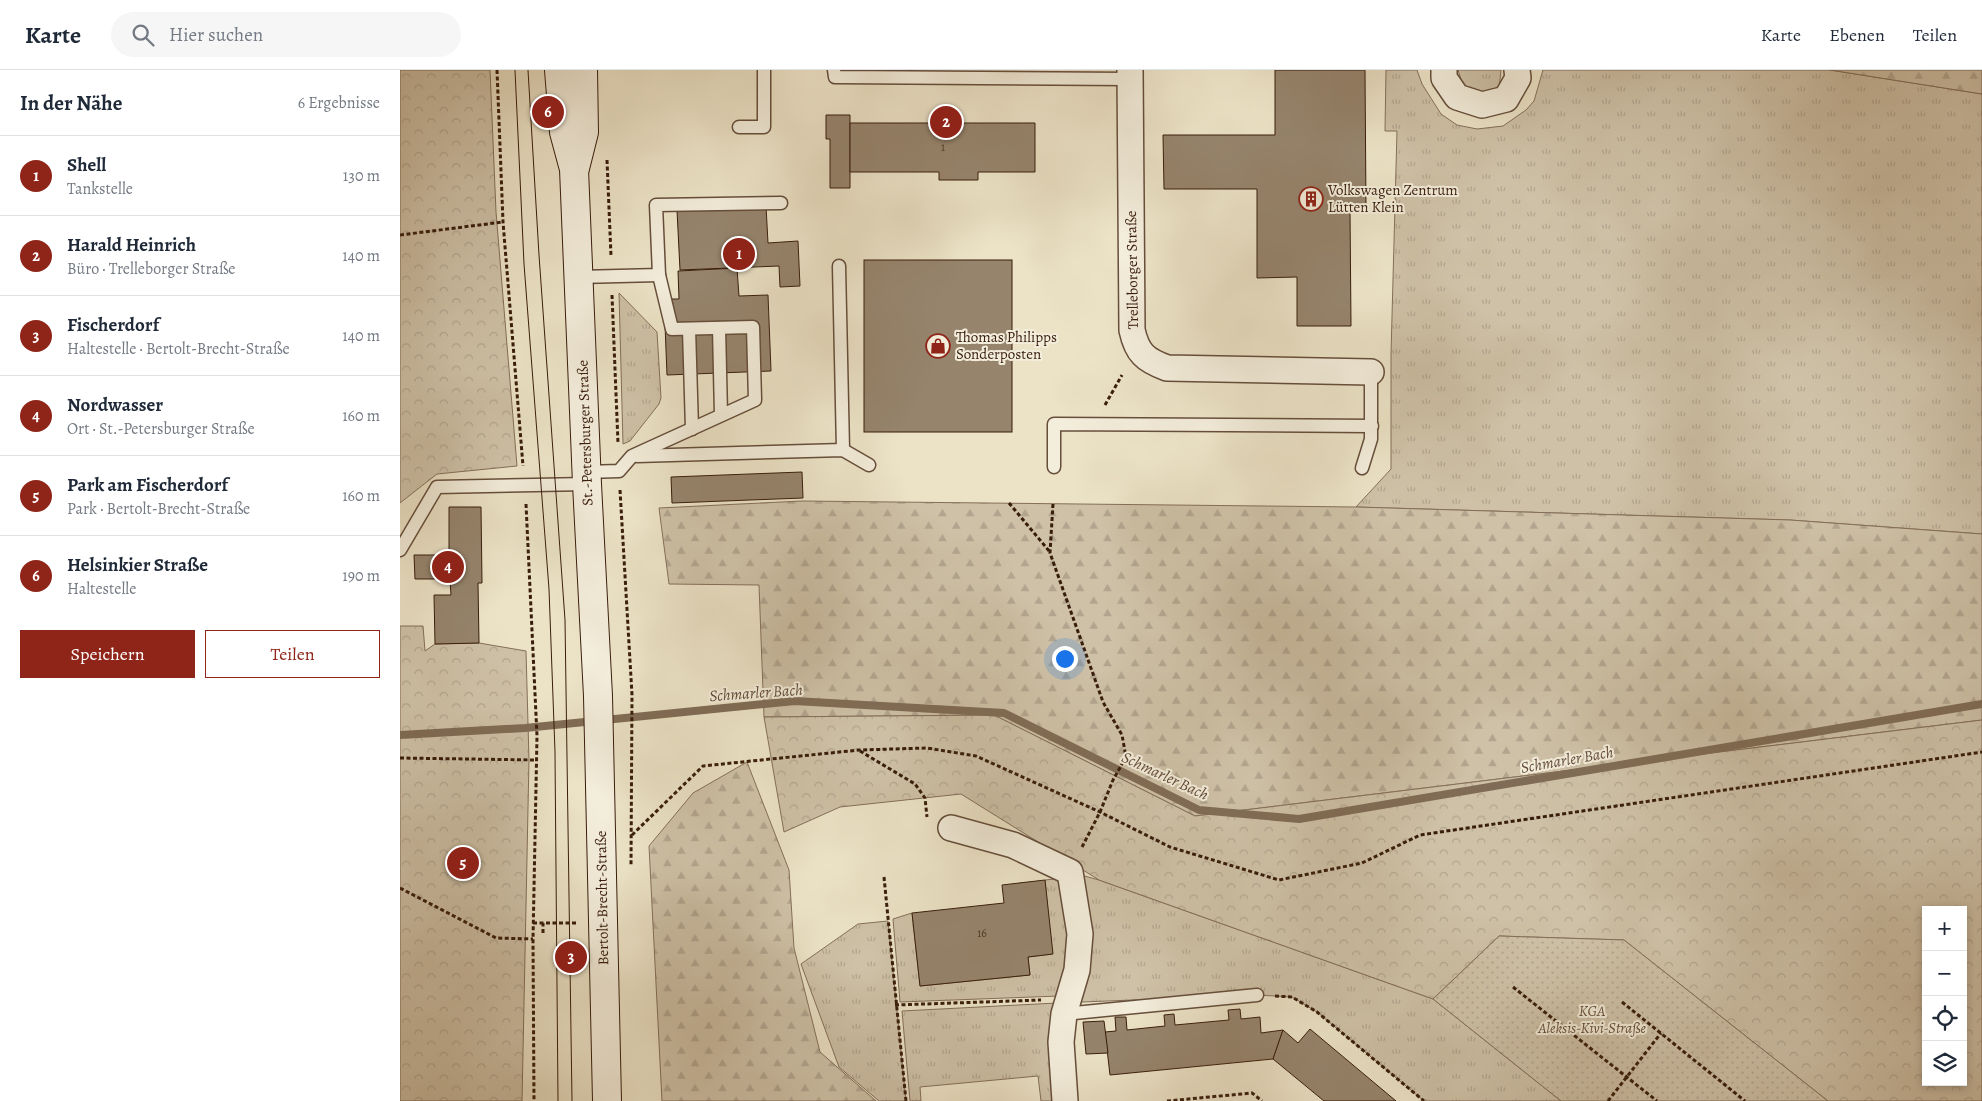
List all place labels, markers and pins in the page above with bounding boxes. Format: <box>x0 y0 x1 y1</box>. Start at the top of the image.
pin: 6 <box>532 93 564 131</box>
pin: 2 <box>930 103 962 141</box>
place label: Volkswagen Zentrum Lütten Klein <box>1327 180 1458 217</box>
building icon: Volkswagen Zentrum Lütten Klein <box>1298 186 1324 212</box>
pin: 1 <box>723 235 755 273</box>
place label: Thomas Philipps Sonderposten <box>956 327 1057 364</box>
shop icon: Thomas Philipps Sonderposten <box>925 333 951 359</box>
pin: 4 <box>432 548 464 586</box>
pin: 5 <box>447 844 479 882</box>
pin: 3 <box>555 938 587 976</box>

